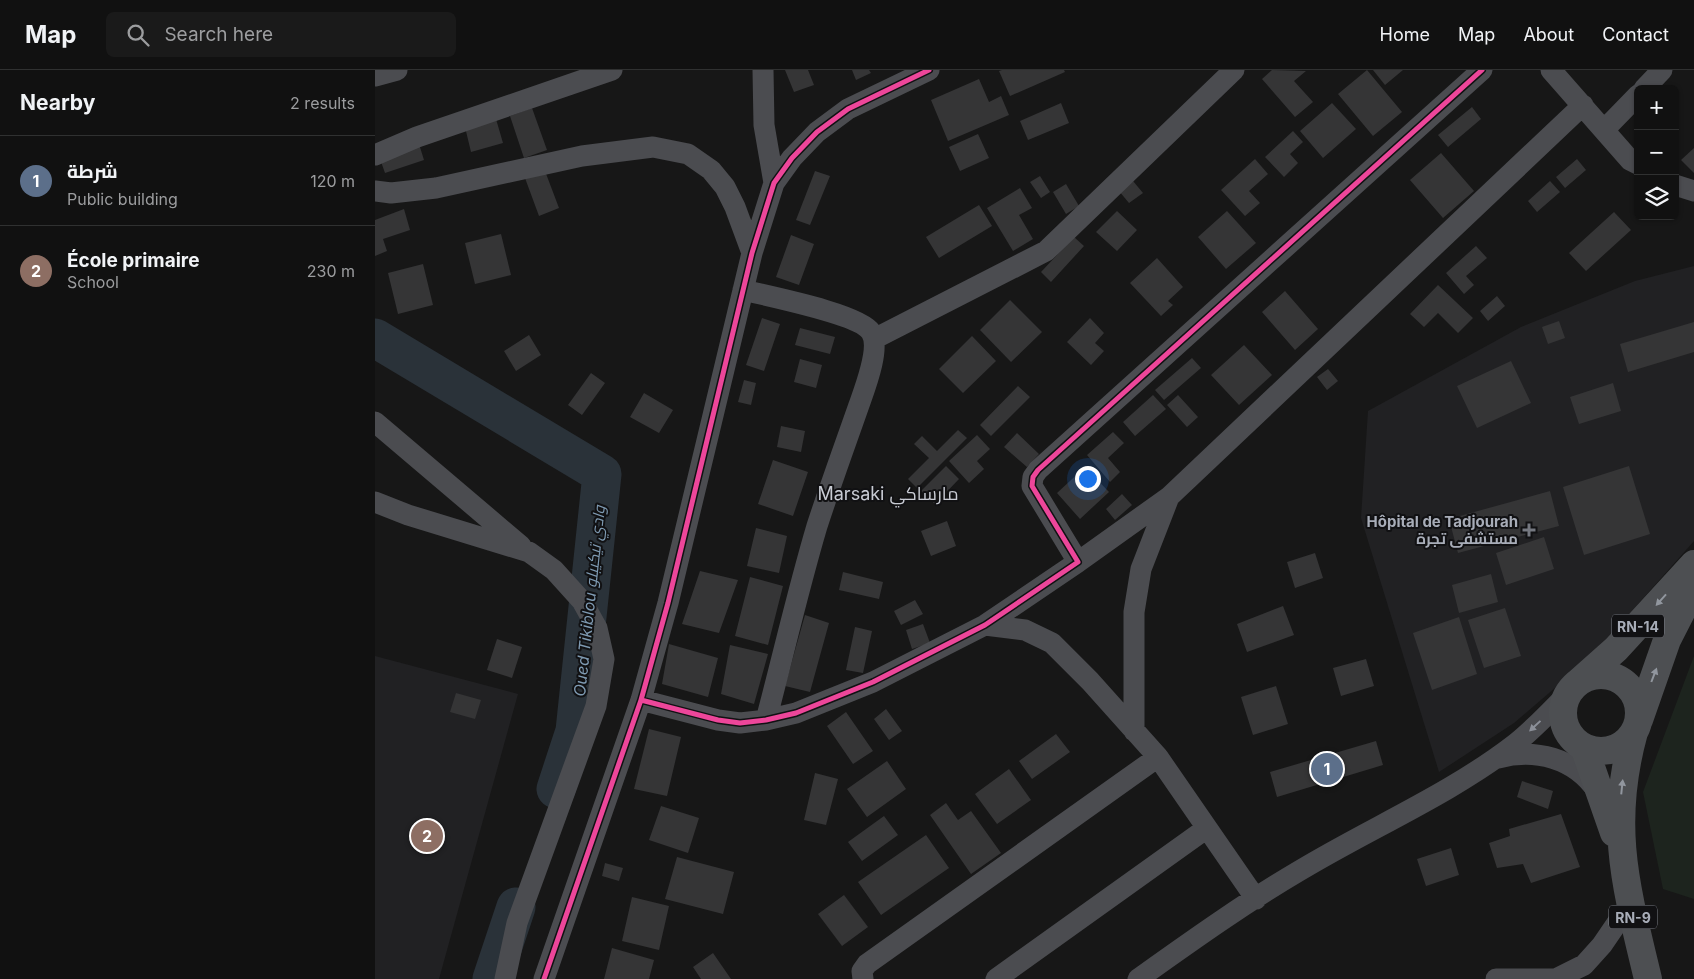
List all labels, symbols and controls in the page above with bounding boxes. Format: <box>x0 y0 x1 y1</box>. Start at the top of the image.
search box <box>106 12 456 57</box>
text: Map <box>25 20 76 49</box>
icon: search <box>124 21 152 49</box>
text: Search here <box>164 23 273 46</box>
text: Home <box>1380 24 1430 45</box>
text: Map <box>1458 24 1495 45</box>
text: About <box>1523 24 1574 45</box>
text: Contact <box>1602 24 1669 45</box>
map controls <box>1634 85 1679 220</box>
button: + <box>1634 85 1679 130</box>
text: Nearby <box>20 90 95 115</box>
text: 2 results <box>290 93 355 113</box>
button: − <box>1634 130 1679 175</box>
text: شرطة <box>67 160 118 183</box>
text: 1 <box>33 171 39 191</box>
text: 120 m <box>310 171 355 191</box>
button: layers <box>1634 175 1679 220</box>
text: Public building <box>67 189 178 209</box>
text: École primaire <box>67 249 199 272</box>
text: 2 <box>31 261 41 281</box>
text: 230 m <box>307 261 355 281</box>
text: School <box>67 272 119 292</box>
your location <box>1075 466 1101 492</box>
district label: Marsaki مارساكي <box>817 483 959 508</box>
water label: Oued Tikiblou وادي تيكيبلو <box>569 503 612 698</box>
place label: Hôpital de Tadjourah مستشفى تجرة <box>1367 512 1518 548</box>
marker: Hôpital de Tadjourah مستشفى تجرة <box>1522 523 1536 537</box>
one-way arrow <box>1655 594 1667 606</box>
road number: RN-14 <box>1612 614 1664 638</box>
one-way arrow <box>1650 668 1658 682</box>
one-way arrow <box>1530 720 1542 732</box>
pin: 1 <box>1311 750 1343 788</box>
one-way arrow <box>1619 779 1627 795</box>
pin: 2 <box>411 817 443 855</box>
road number: RN-9 <box>1609 906 1657 929</box>

